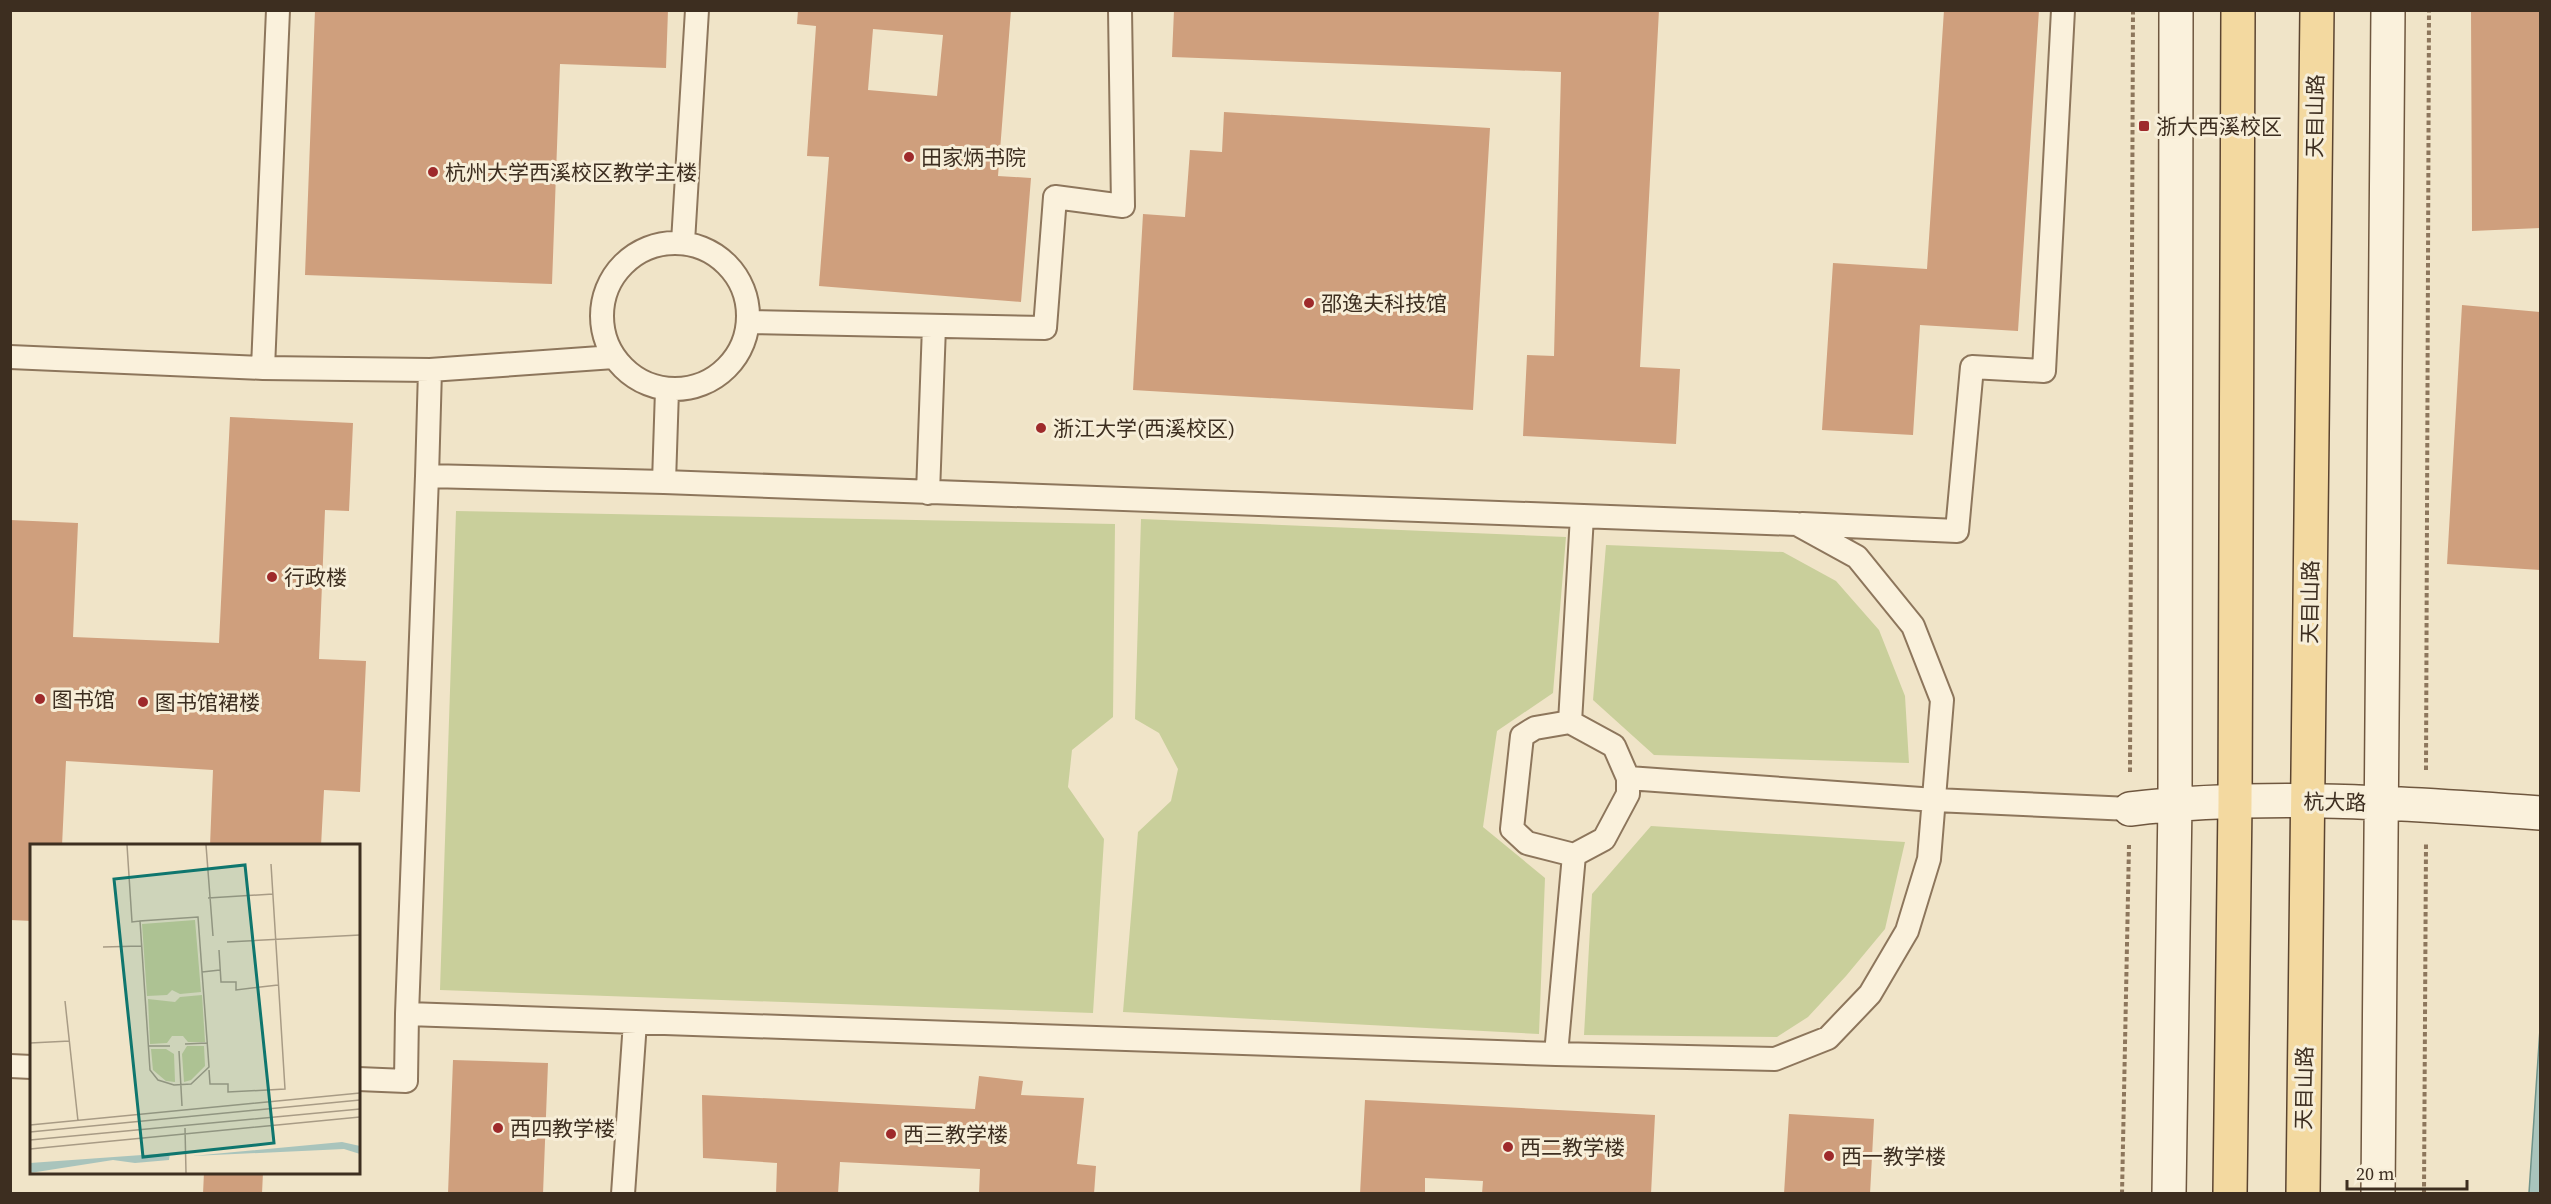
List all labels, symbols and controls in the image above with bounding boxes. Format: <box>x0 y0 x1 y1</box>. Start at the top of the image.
street label: 天目山路 <box>2300 74 2330 158</box>
place label: 浙大西溪校区 <box>2156 112 2282 141</box>
marker: 浙大西溪校区 <box>2137 119 2151 133</box>
place label: 田家炳书院 <box>921 143 1026 172</box>
marker: 田家炳书院 <box>902 150 916 164</box>
place label: 杭州大学西溪校区教学主楼 <box>445 158 697 187</box>
marker: 杭州大学西溪校区教学主楼 <box>426 165 440 179</box>
place label: 邵逸夫科技馆 <box>1321 289 1447 318</box>
marker: 邵逸夫科技馆 <box>1302 296 1316 310</box>
place label: 浙江大学(西溪校区) <box>1053 414 1235 443</box>
marker: 浙江大学(西溪校区) <box>1034 421 1048 435</box>
street label: 天目山路 <box>2295 560 2325 644</box>
place label: 行政楼 <box>284 563 347 592</box>
marker: 行政楼 <box>265 570 279 584</box>
place label: 图书馆 <box>52 685 115 714</box>
place label: 图书馆裙楼 <box>155 688 260 717</box>
marker: 图书馆 <box>33 692 47 706</box>
marker: 图书馆裙楼 <box>136 695 150 709</box>
street label: 杭大路 <box>2303 787 2367 817</box>
inset map <box>30 844 360 1174</box>
street label: 天目山路 <box>2289 1046 2319 1130</box>
place label: 西四教学楼 <box>510 1114 615 1143</box>
place label: 西三教学楼 <box>903 1120 1008 1149</box>
marker: 西四教学楼 <box>491 1121 505 1135</box>
marker: 西三教学楼 <box>884 1127 898 1141</box>
place label: 西二教学楼 <box>1520 1133 1625 1162</box>
marker: 西二教学楼 <box>1501 1140 1515 1154</box>
place label: 西一教学楼 <box>1841 1142 1946 1171</box>
marker: 西一教学楼 <box>1822 1149 1836 1163</box>
scale bar <box>2347 1153 2467 1191</box>
text: 20 m <box>2356 1161 2394 1186</box>

